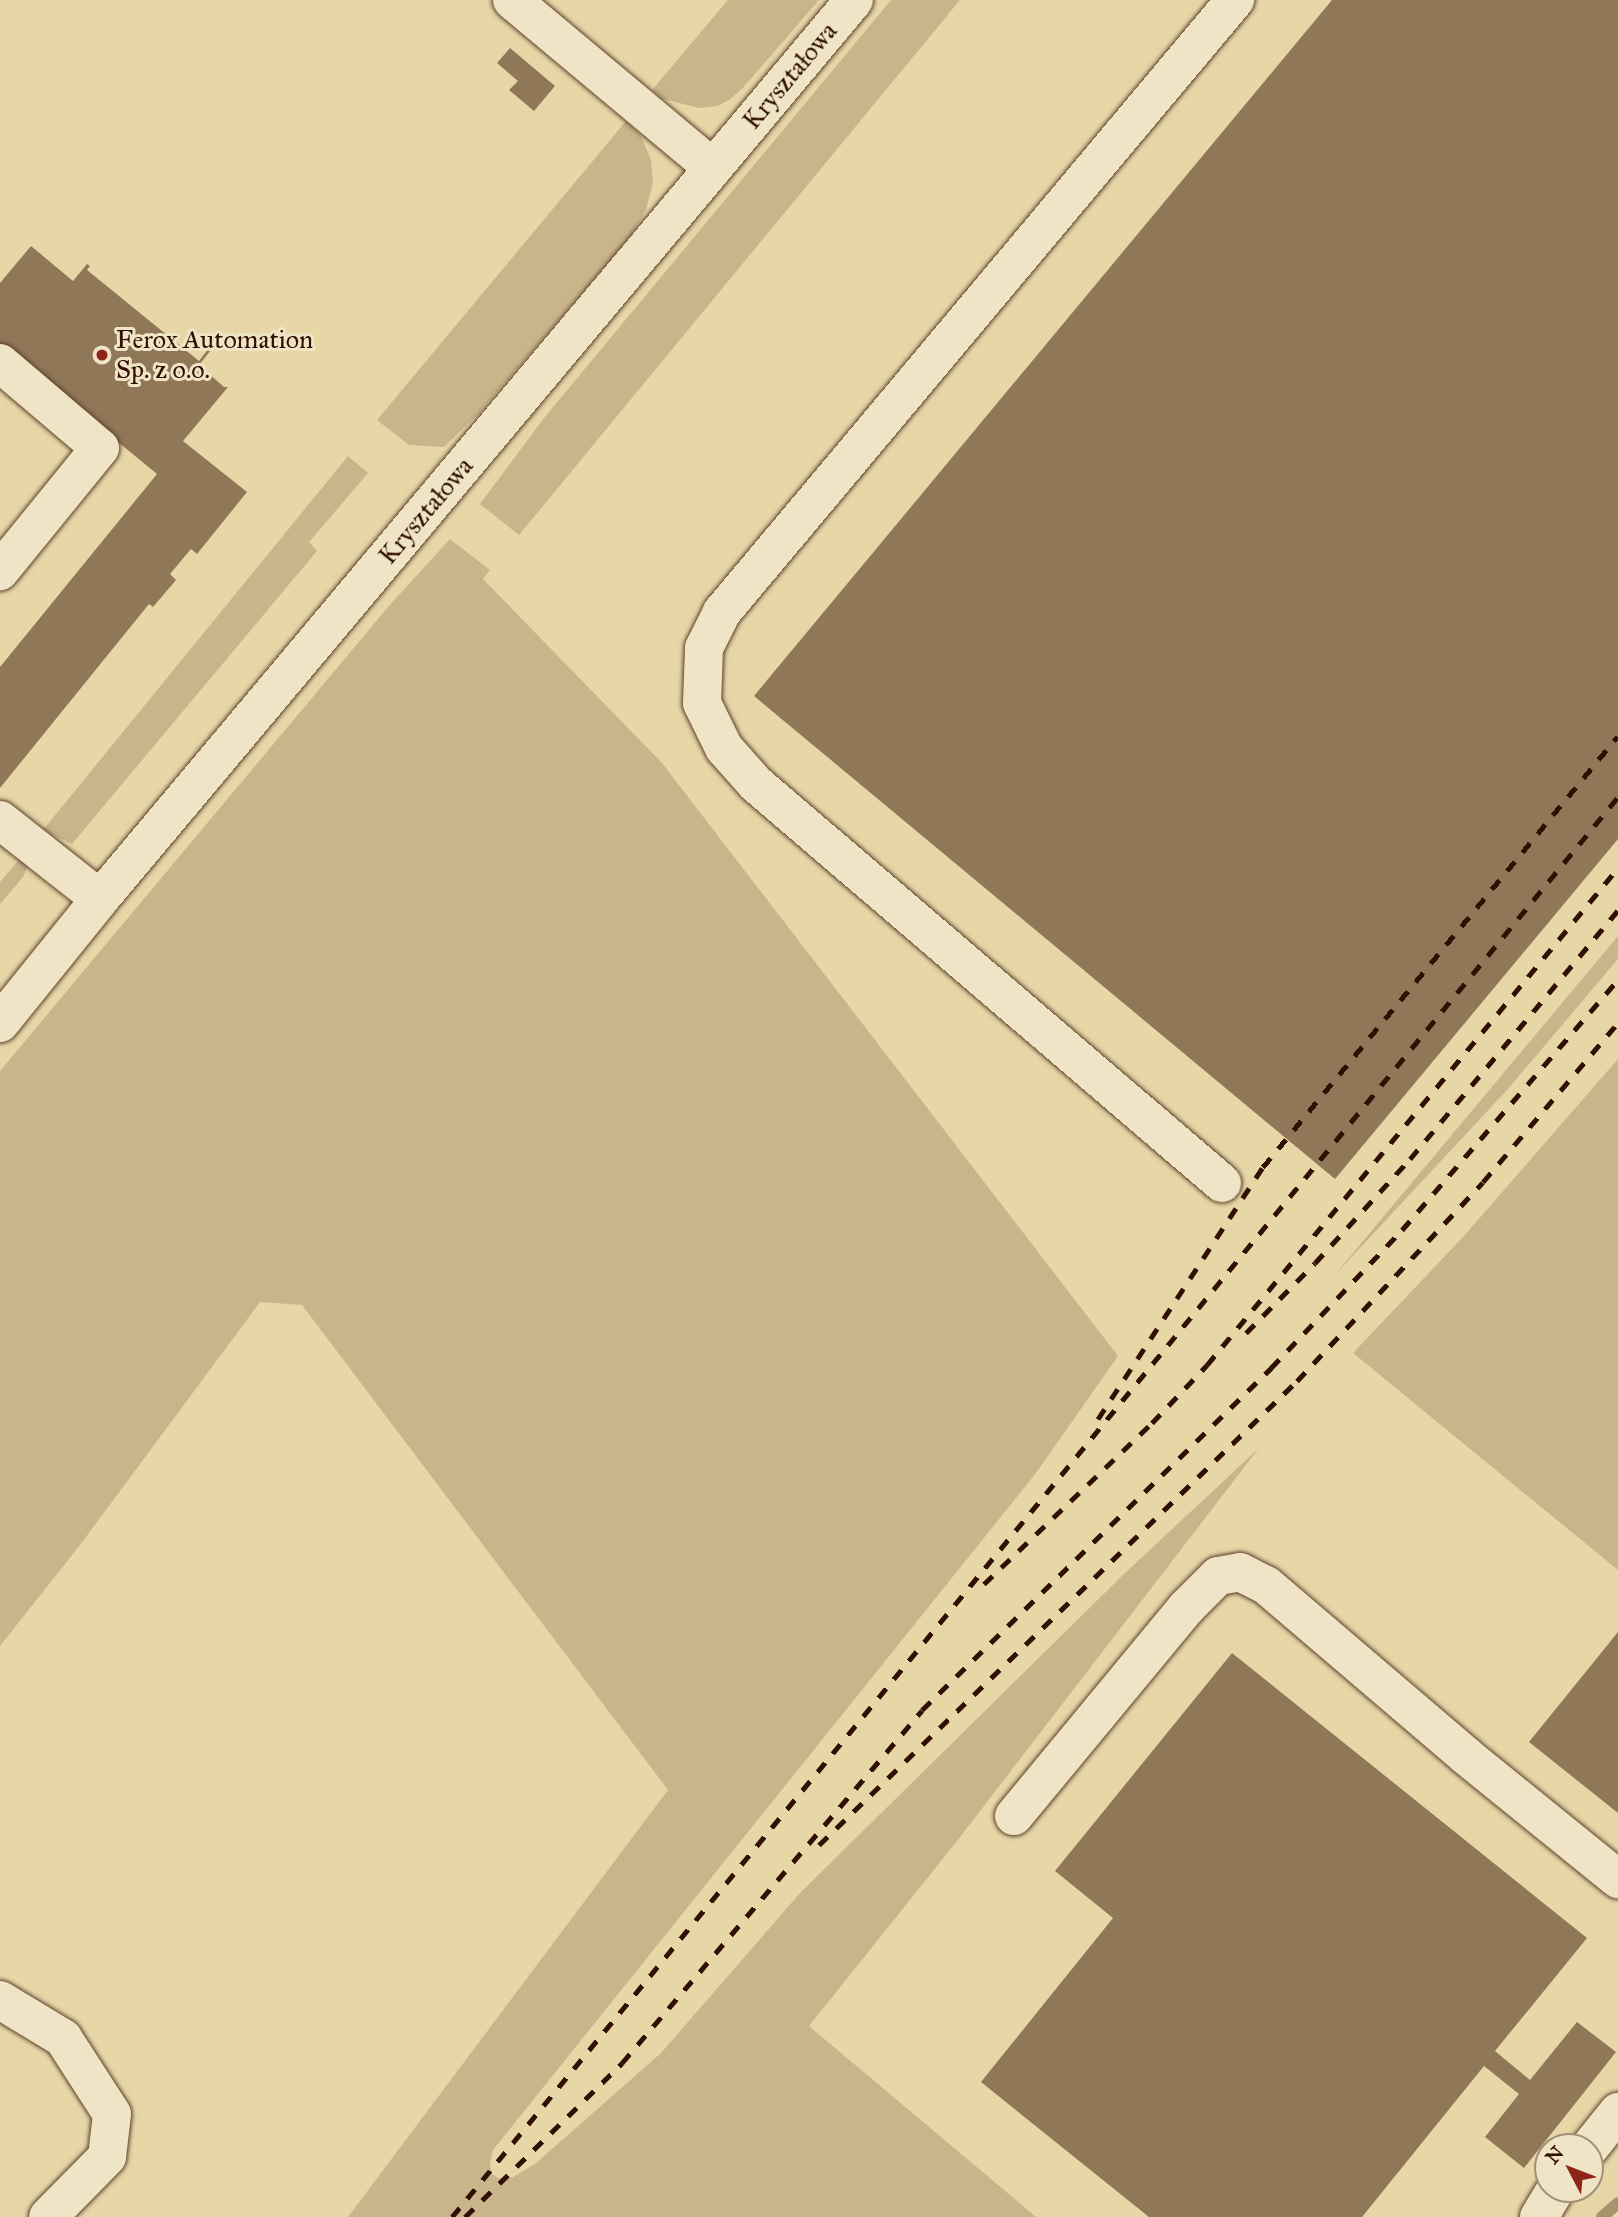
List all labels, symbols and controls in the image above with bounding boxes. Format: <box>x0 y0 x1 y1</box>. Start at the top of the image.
street label: Kryształowa <box>736 16 844 136</box>
place label: Ferox Automation Sp. z o.o. <box>116 324 313 386</box>
marker: Ferox Automation Sp. z o.o. <box>94 347 110 363</box>
street label: Kryształowa <box>372 451 480 571</box>
north arrow <box>1534 2133 1604 2203</box>
text: N <box>1541 2141 1568 2169</box>

